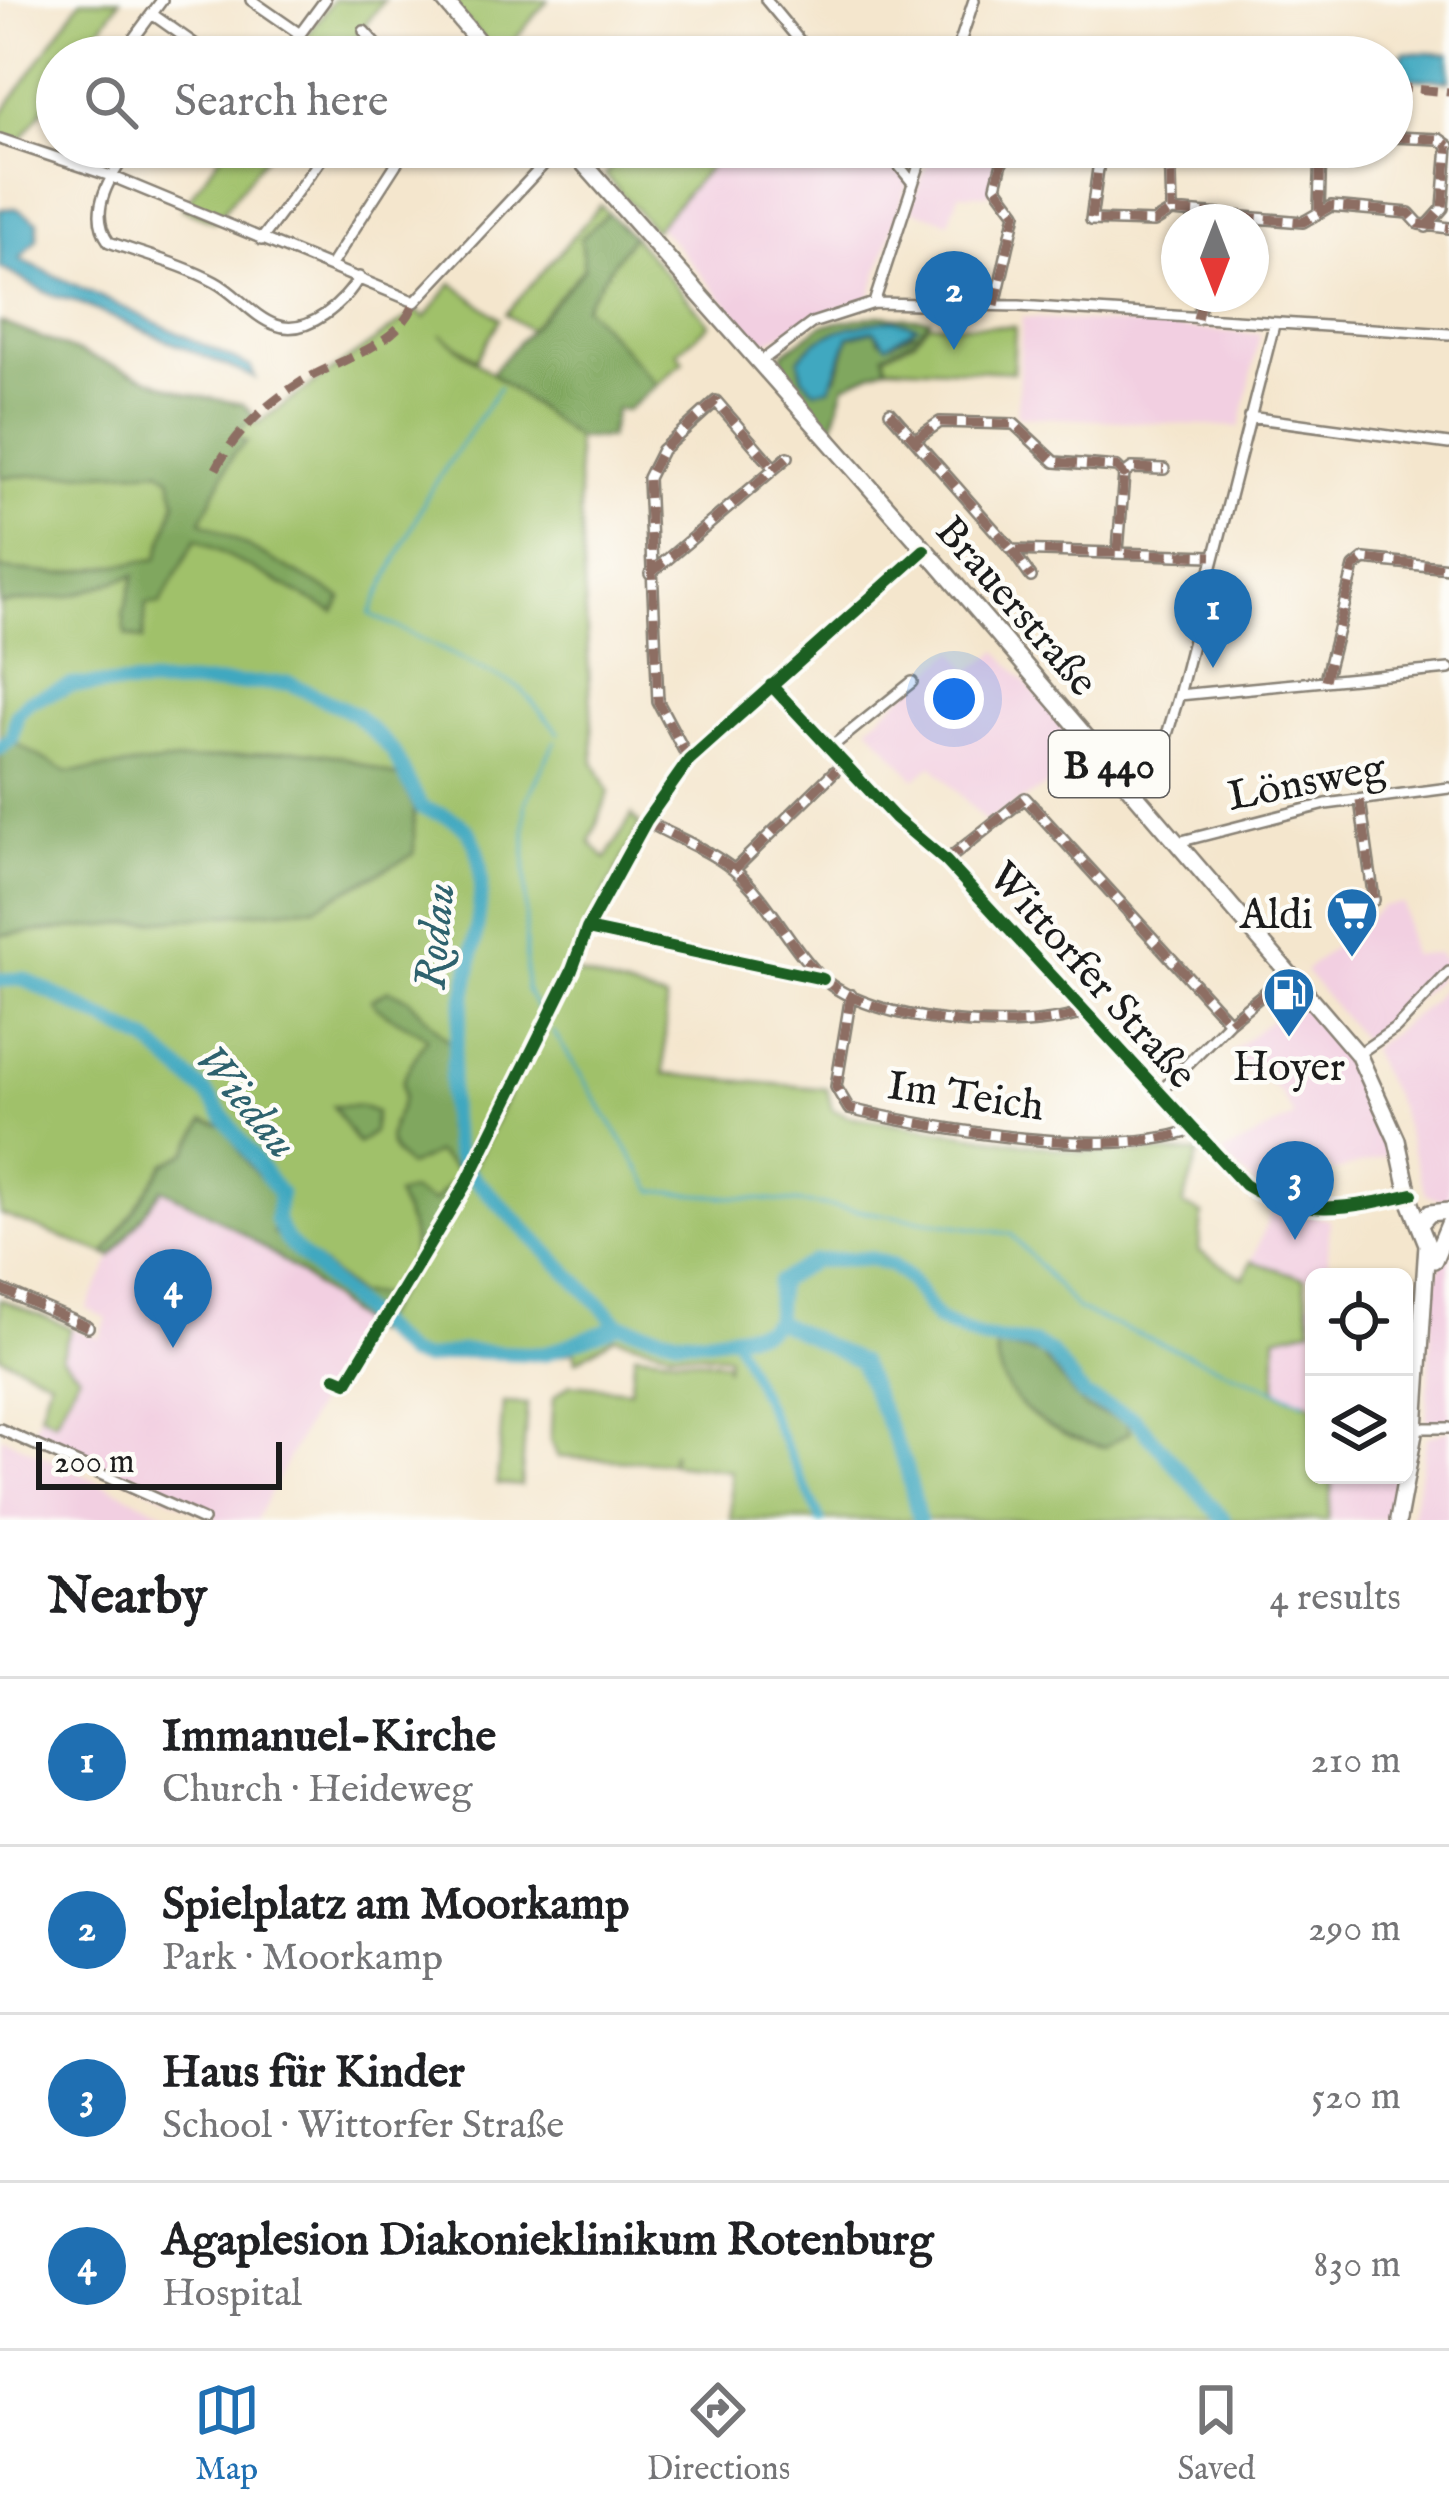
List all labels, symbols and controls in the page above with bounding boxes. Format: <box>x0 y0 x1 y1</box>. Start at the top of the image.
search box <box>36 36 1413 168</box>
icon: search <box>78 69 144 135</box>
text: Search here <box>174 74 388 131</box>
north arrow <box>1161 204 1269 312</box>
pin: 2 <box>915 251 993 350</box>
street label: Brauerstraße <box>923 506 1108 708</box>
pin: 1 <box>1174 569 1252 668</box>
your location <box>924 669 984 729</box>
road number: B 440 <box>1049 731 1169 797</box>
street label: Lönsweg <box>1223 742 1391 825</box>
street label: Wittorfer Straße <box>976 852 1207 1101</box>
water label: Rodau <box>403 880 470 992</box>
supermarket icon: Aldi <box>1324 885 1380 959</box>
place label: Aldi <box>1239 890 1313 943</box>
fuel station icon: Hoyer <box>1261 965 1317 1039</box>
water label: Wiedau <box>181 1033 310 1171</box>
place label: Hoyer <box>1233 1042 1345 1095</box>
street label: Im Teich <box>884 1060 1047 1135</box>
pin: 3 <box>1256 1141 1334 1240</box>
pin: 4 <box>134 1249 212 1348</box>
map controls <box>1305 1268 1413 1484</box>
button: locate <box>1305 1268 1413 1376</box>
button: layers <box>1305 1376 1413 1484</box>
scale bar <box>36 1436 282 1489</box>
text: 200 m <box>54 1442 135 1484</box>
text: Nearby <box>48 1566 207 1631</box>
text: 4 results <box>1269 1574 1401 1623</box>
text: Immanuel-Kirche <box>162 1709 496 1766</box>
text: 1 <box>80 1737 94 1786</box>
text: 210 m <box>1311 1737 1401 1786</box>
text: Church · Heideweg <box>162 1766 472 1815</box>
text: Spielplatz am Moorkamp <box>162 1877 629 1934</box>
text: 2 <box>78 1905 96 1954</box>
text: 290 m <box>1308 1905 1401 1954</box>
text: Park · Moorkamp <box>162 1934 443 1983</box>
text: Haus für Kinder <box>162 2045 465 2102</box>
text: 3 <box>80 2073 94 2122</box>
text: 520 m <box>1311 2073 1401 2122</box>
text: School · Wittorfer Straße <box>162 2102 564 2151</box>
text: Agaplesion Diakonieklinikum Rotenburg <box>162 2213 933 2270</box>
text: 4 <box>77 2241 97 2290</box>
text: 830 m <box>1313 2241 1401 2290</box>
text: Hospital <box>162 2270 302 2319</box>
tab: Map <box>194 2377 260 2491</box>
tab: Directions <box>647 2377 790 2491</box>
tab: Saved <box>1177 2377 1255 2491</box>

